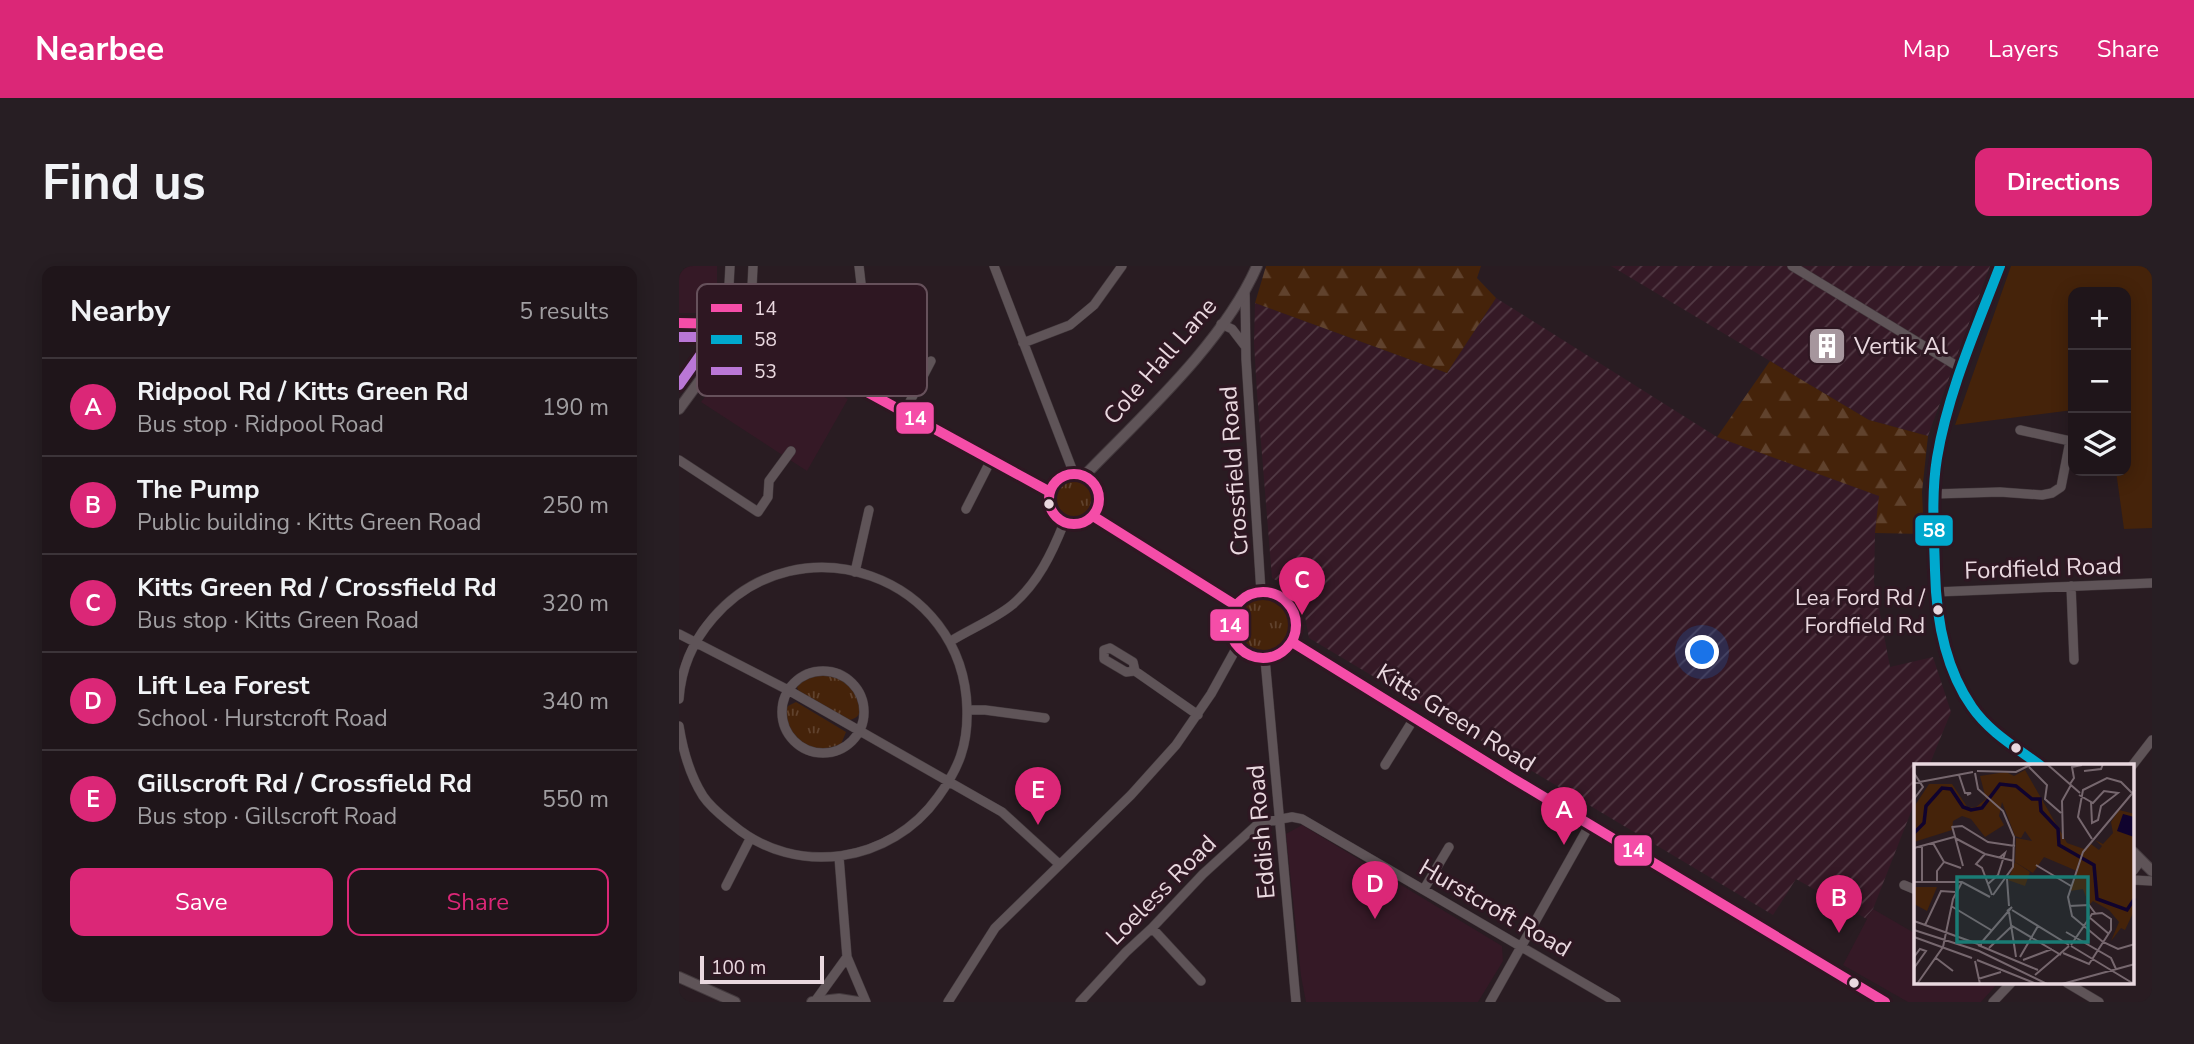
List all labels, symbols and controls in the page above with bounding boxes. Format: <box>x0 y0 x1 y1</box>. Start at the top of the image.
text: Nearbee <box>35 27 164 72</box>
text: Map <box>1903 33 1950 65</box>
text: Layers <box>1988 33 2059 65</box>
text: Share <box>2097 33 2159 65</box>
button: Directions <box>1975 148 2152 216</box>
text: Find us <box>42 149 206 216</box>
legend <box>697 284 927 396</box>
map controls <box>2068 287 2131 476</box>
button: + <box>2068 287 2131 350</box>
text: Nearby <box>70 291 170 332</box>
street label: Cole Hall Lane <box>1096 291 1224 431</box>
text: 5 results <box>519 296 609 327</box>
text: 14 <box>754 296 777 322</box>
building icon: Vertik Al <box>1806 325 1848 367</box>
text: 58 <box>754 327 777 353</box>
place label: Vertik Al <box>1853 330 1948 362</box>
button: − <box>2068 350 2131 413</box>
text: 53 <box>754 359 777 385</box>
text: Ridpool Rd / Kitts Green Rd <box>137 374 469 409</box>
street label: Crossfield Road <box>1212 385 1256 557</box>
text: A <box>84 392 102 423</box>
text: 190 m <box>542 392 609 423</box>
line badge: 14 <box>895 401 935 435</box>
text: 14 <box>904 406 926 432</box>
text: Bus stop · Ridpool Road <box>137 409 384 440</box>
button: layers <box>2068 413 2131 476</box>
text: The Pump <box>137 472 260 507</box>
text: B <box>85 490 101 521</box>
text: 250 m <box>542 490 609 521</box>
unlabelled marker <box>1042 497 1056 511</box>
text: Public building · Kitts Green Road <box>137 507 481 538</box>
line badge: 58 <box>1914 514 1954 547</box>
text: 58 <box>1923 518 1945 544</box>
street label: Fordfield Road <box>1964 549 2122 587</box>
pin: C <box>1279 557 1325 615</box>
text: Kitts Green Rd / Crossfield Rd <box>137 570 497 605</box>
place label: Lea Ford Rd / Fordfield Rd <box>1795 583 1926 641</box>
text: C <box>85 588 101 619</box>
text: 320 m <box>542 588 609 619</box>
marker: Lea Ford Rd / Fordfield Rd <box>1931 603 1945 617</box>
text: Bus stop · Kitts Green Road <box>137 605 419 636</box>
line badge: 14 <box>1209 608 1250 642</box>
text: 14 <box>1219 613 1241 639</box>
your location <box>1685 635 1719 669</box>
street label: Kitts Green Road <box>1370 656 1542 780</box>
text: Lift Lea Forest <box>137 668 310 703</box>
text: D <box>84 686 102 717</box>
text: 340 m <box>542 686 609 717</box>
text: School · Hurstcroft Road <box>137 703 388 734</box>
unlabelled marker <box>2009 741 2023 755</box>
street label: Eddish Road <box>1239 764 1283 900</box>
inset map <box>1914 764 2135 984</box>
text: Gillscroft Rd / Crossfield Rd <box>137 766 472 801</box>
pin: E <box>1015 767 1061 825</box>
text: E <box>86 784 100 815</box>
text: 550 m <box>542 784 609 815</box>
pin: A <box>1541 787 1587 845</box>
text: Bus stop · Gillscroft Road <box>137 801 397 832</box>
street label: Loeless Road <box>1099 828 1223 952</box>
line badge: 14 <box>1613 834 1653 867</box>
text: 14 <box>1622 838 1644 864</box>
street label: Hurstcroft Road <box>1413 852 1577 964</box>
pin: D <box>1352 861 1398 919</box>
button: Save <box>70 868 333 936</box>
button: Share <box>347 868 609 936</box>
pin: B <box>1816 875 1862 933</box>
scale bar <box>700 953 824 985</box>
text: 100 m <box>711 955 766 981</box>
unlabelled marker <box>1847 976 1861 990</box>

